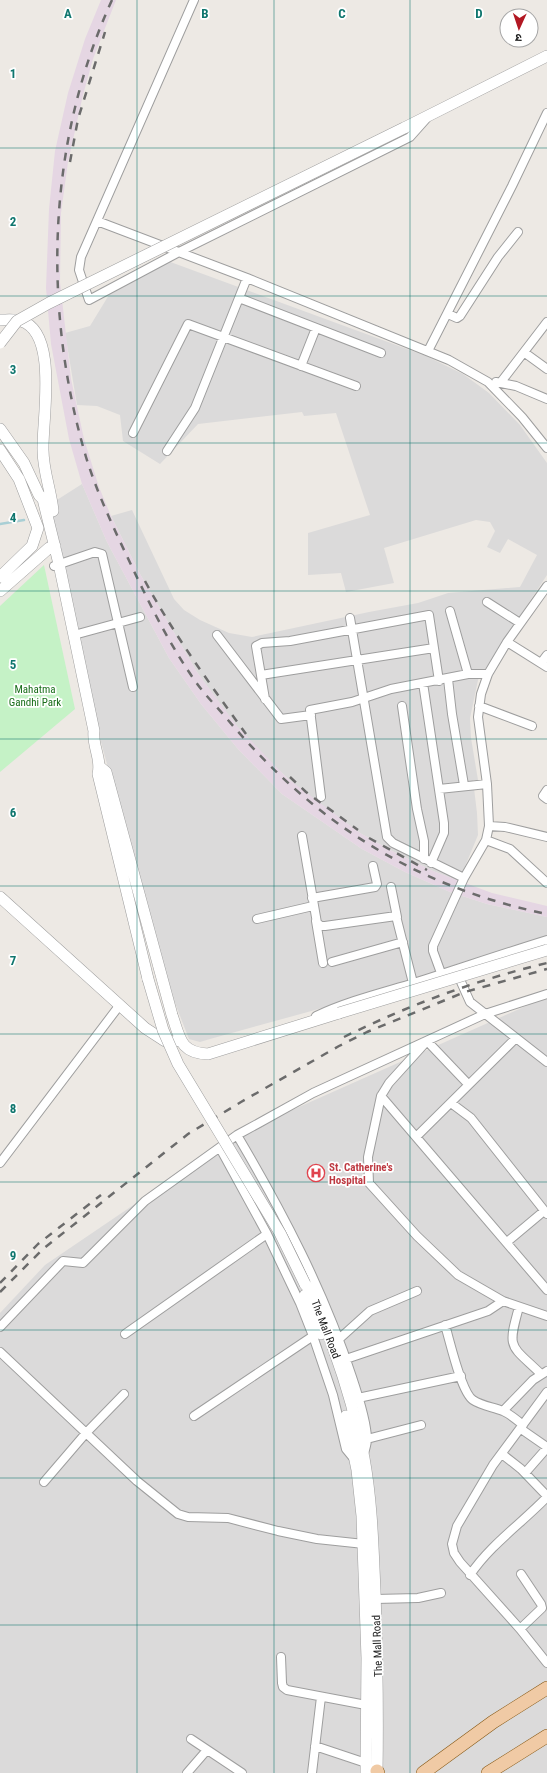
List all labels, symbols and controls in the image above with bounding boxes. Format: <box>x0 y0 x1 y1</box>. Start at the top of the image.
text: A <box>64 6 72 21</box>
text: B <box>201 6 209 21</box>
text: C <box>338 6 346 21</box>
text: D <box>475 6 483 21</box>
north arrow <box>499 8 539 48</box>
text: उ <box>514 31 522 44</box>
text: 1 <box>10 66 16 81</box>
text: 2 <box>10 214 17 229</box>
text: 3 <box>10 362 16 377</box>
text: 4 <box>10 510 17 525</box>
text: 5 <box>10 657 17 672</box>
park label: Mahatma Gandhi Park <box>9 683 61 709</box>
text: 6 <box>10 805 17 820</box>
text: 7 <box>10 953 17 968</box>
text: 8 <box>10 1101 16 1116</box>
place label: St. Catherine's Hospital <box>329 1161 393 1187</box>
hospital icon: St. Catherine's Hospital <box>306 1163 326 1183</box>
text: 9 <box>10 1248 16 1263</box>
street label: The Mall Road <box>308 1298 343 1360</box>
street label: The Mall Road <box>370 1615 385 1677</box>

